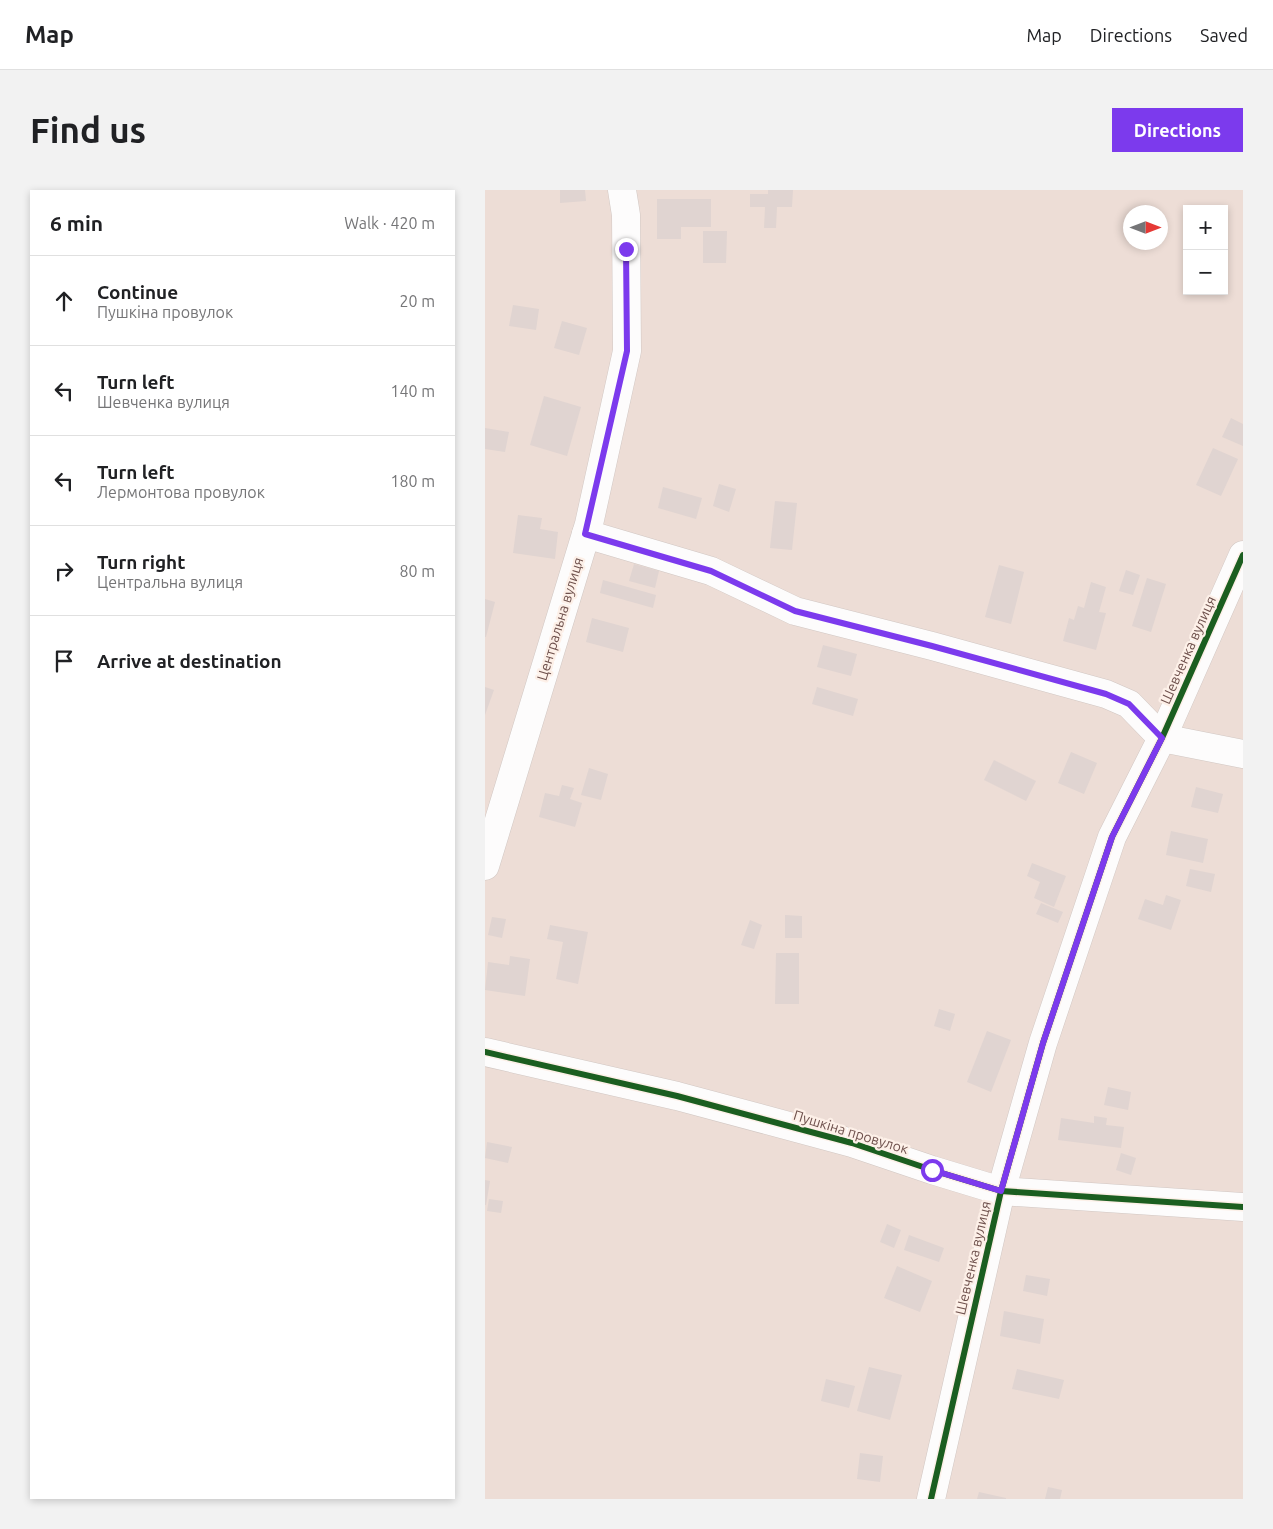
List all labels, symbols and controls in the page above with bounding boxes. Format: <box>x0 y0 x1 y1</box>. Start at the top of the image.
text: Map <box>25 21 74 48</box>
text: Map <box>1026 25 1062 45</box>
text: Directions <box>1090 25 1172 45</box>
text: Saved <box>1200 25 1248 45</box>
button: Directions <box>1112 108 1243 152</box>
text: Find us <box>30 110 146 150</box>
north arrow <box>1123 205 1168 250</box>
map controls <box>1183 205 1228 295</box>
button: + <box>1183 205 1228 250</box>
text: 6 min <box>50 211 103 235</box>
text: Walk · 420 m <box>344 214 435 232</box>
route end <box>615 238 638 261</box>
button: − <box>1183 250 1228 295</box>
text: Continue <box>97 281 178 303</box>
icon: ahead <box>50 287 78 315</box>
text: 20 m <box>399 292 435 310</box>
text: Пушкіна провулок <box>97 303 233 321</box>
text: Turn left <box>97 371 175 393</box>
icon: left <box>50 377 78 405</box>
text: 140 m <box>390 382 435 400</box>
text: Шевченка вулиця <box>97 393 230 411</box>
text: Turn left <box>97 461 175 483</box>
icon: left <box>50 467 78 495</box>
text: 180 m <box>390 472 435 490</box>
text: Лермонтова провулок <box>97 483 265 501</box>
text: Turn right <box>97 551 185 573</box>
street label: Центральна вулиця <box>534 556 586 682</box>
icon: right <box>50 557 78 585</box>
text: 80 m <box>399 562 435 580</box>
text: Центральна вулиця <box>97 573 243 591</box>
street label: Шевченка вулиця <box>1157 594 1219 706</box>
icon: arrive <box>50 647 78 675</box>
text: Arrive at destination <box>97 650 282 672</box>
street label: Пушкіна провулок <box>792 1107 910 1157</box>
route start <box>921 1159 944 1182</box>
street label: Шевченка вулиця <box>952 1200 994 1316</box>

